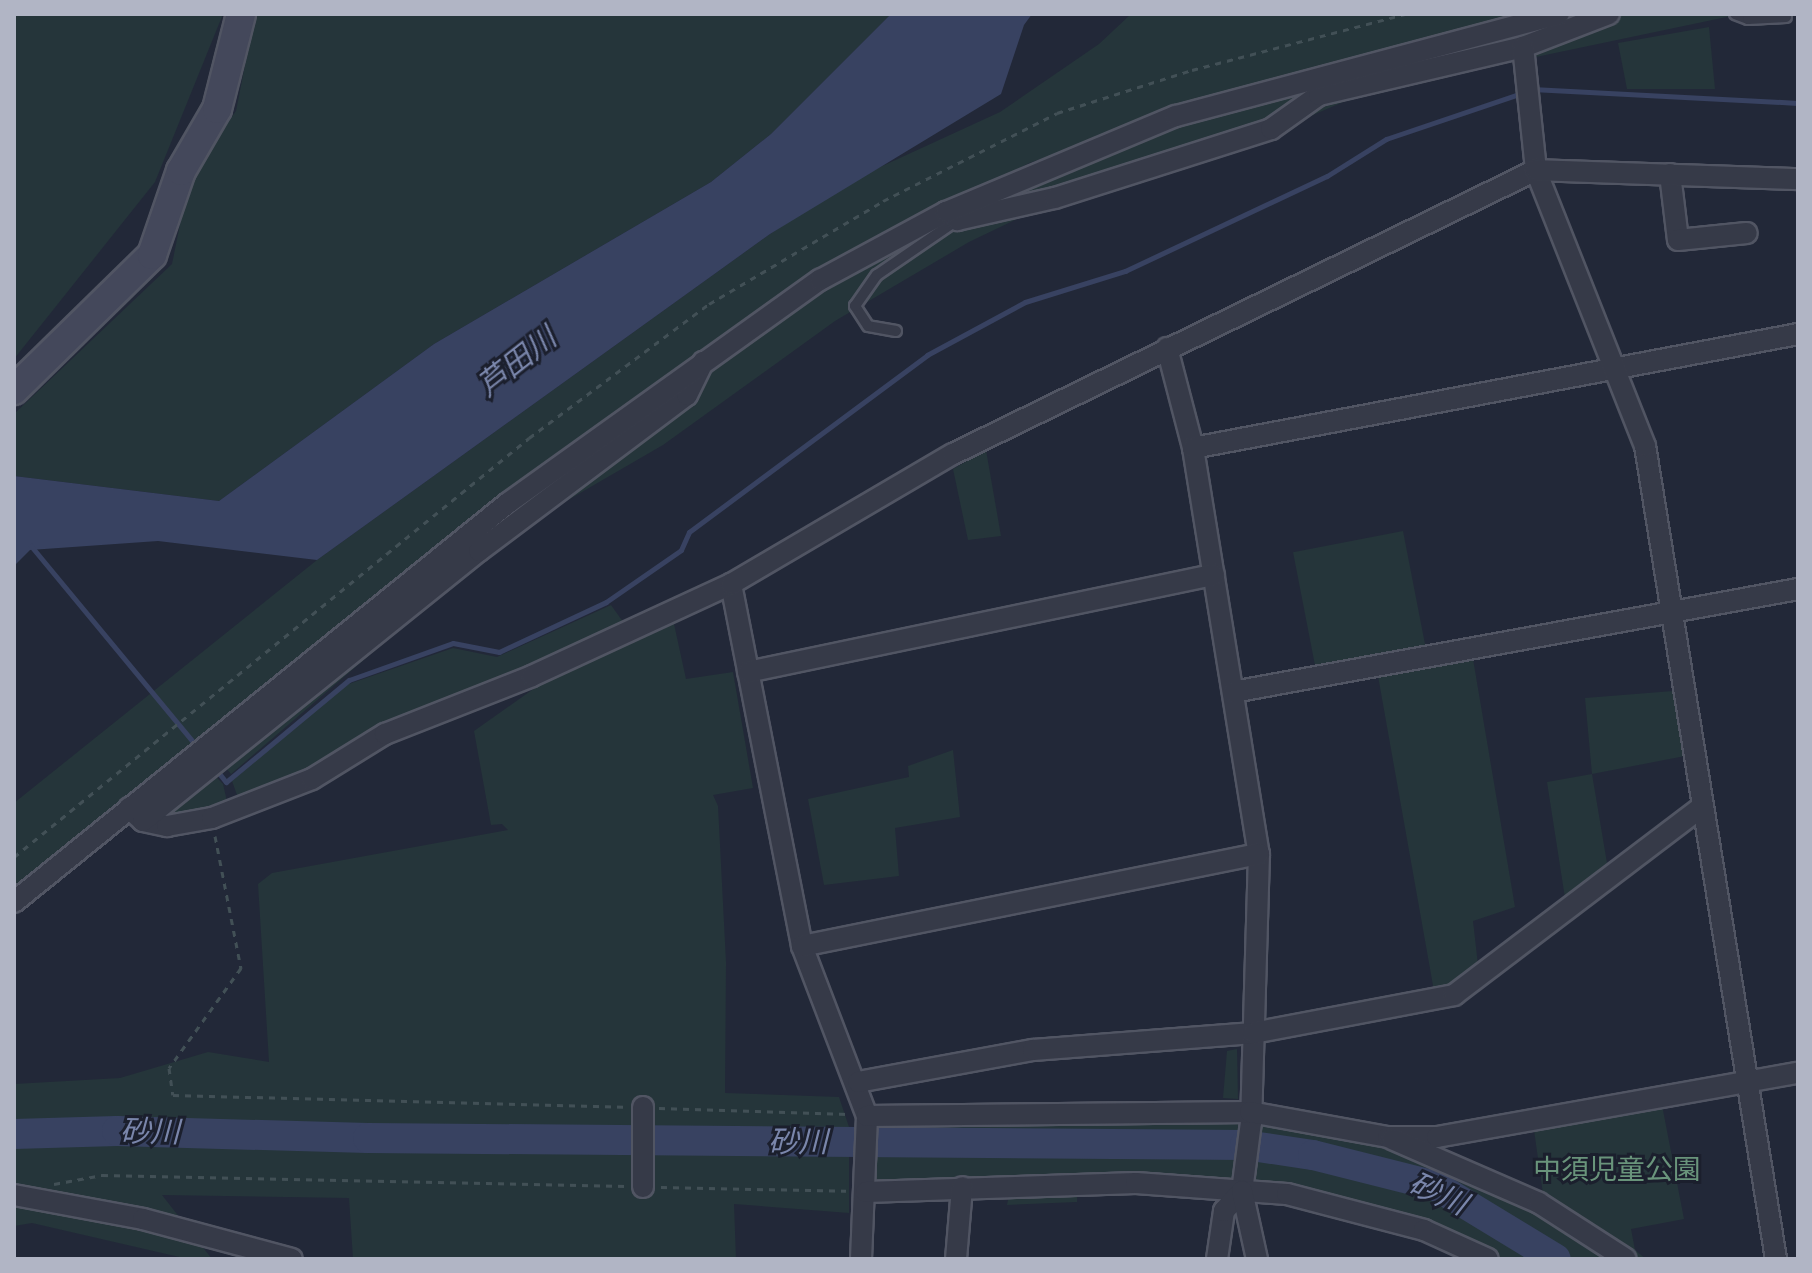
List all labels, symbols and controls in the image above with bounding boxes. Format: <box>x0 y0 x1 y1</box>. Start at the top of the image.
water label: 芦田川 <box>470 320 564 404</box>
water label: 砂川 <box>120 1113 180 1151</box>
water label: 砂川 <box>768 1124 828 1160</box>
park label: 中須児童公園 <box>1533 1153 1701 1187</box>
water label: 砂川 <box>1403 1165 1473 1223</box>

